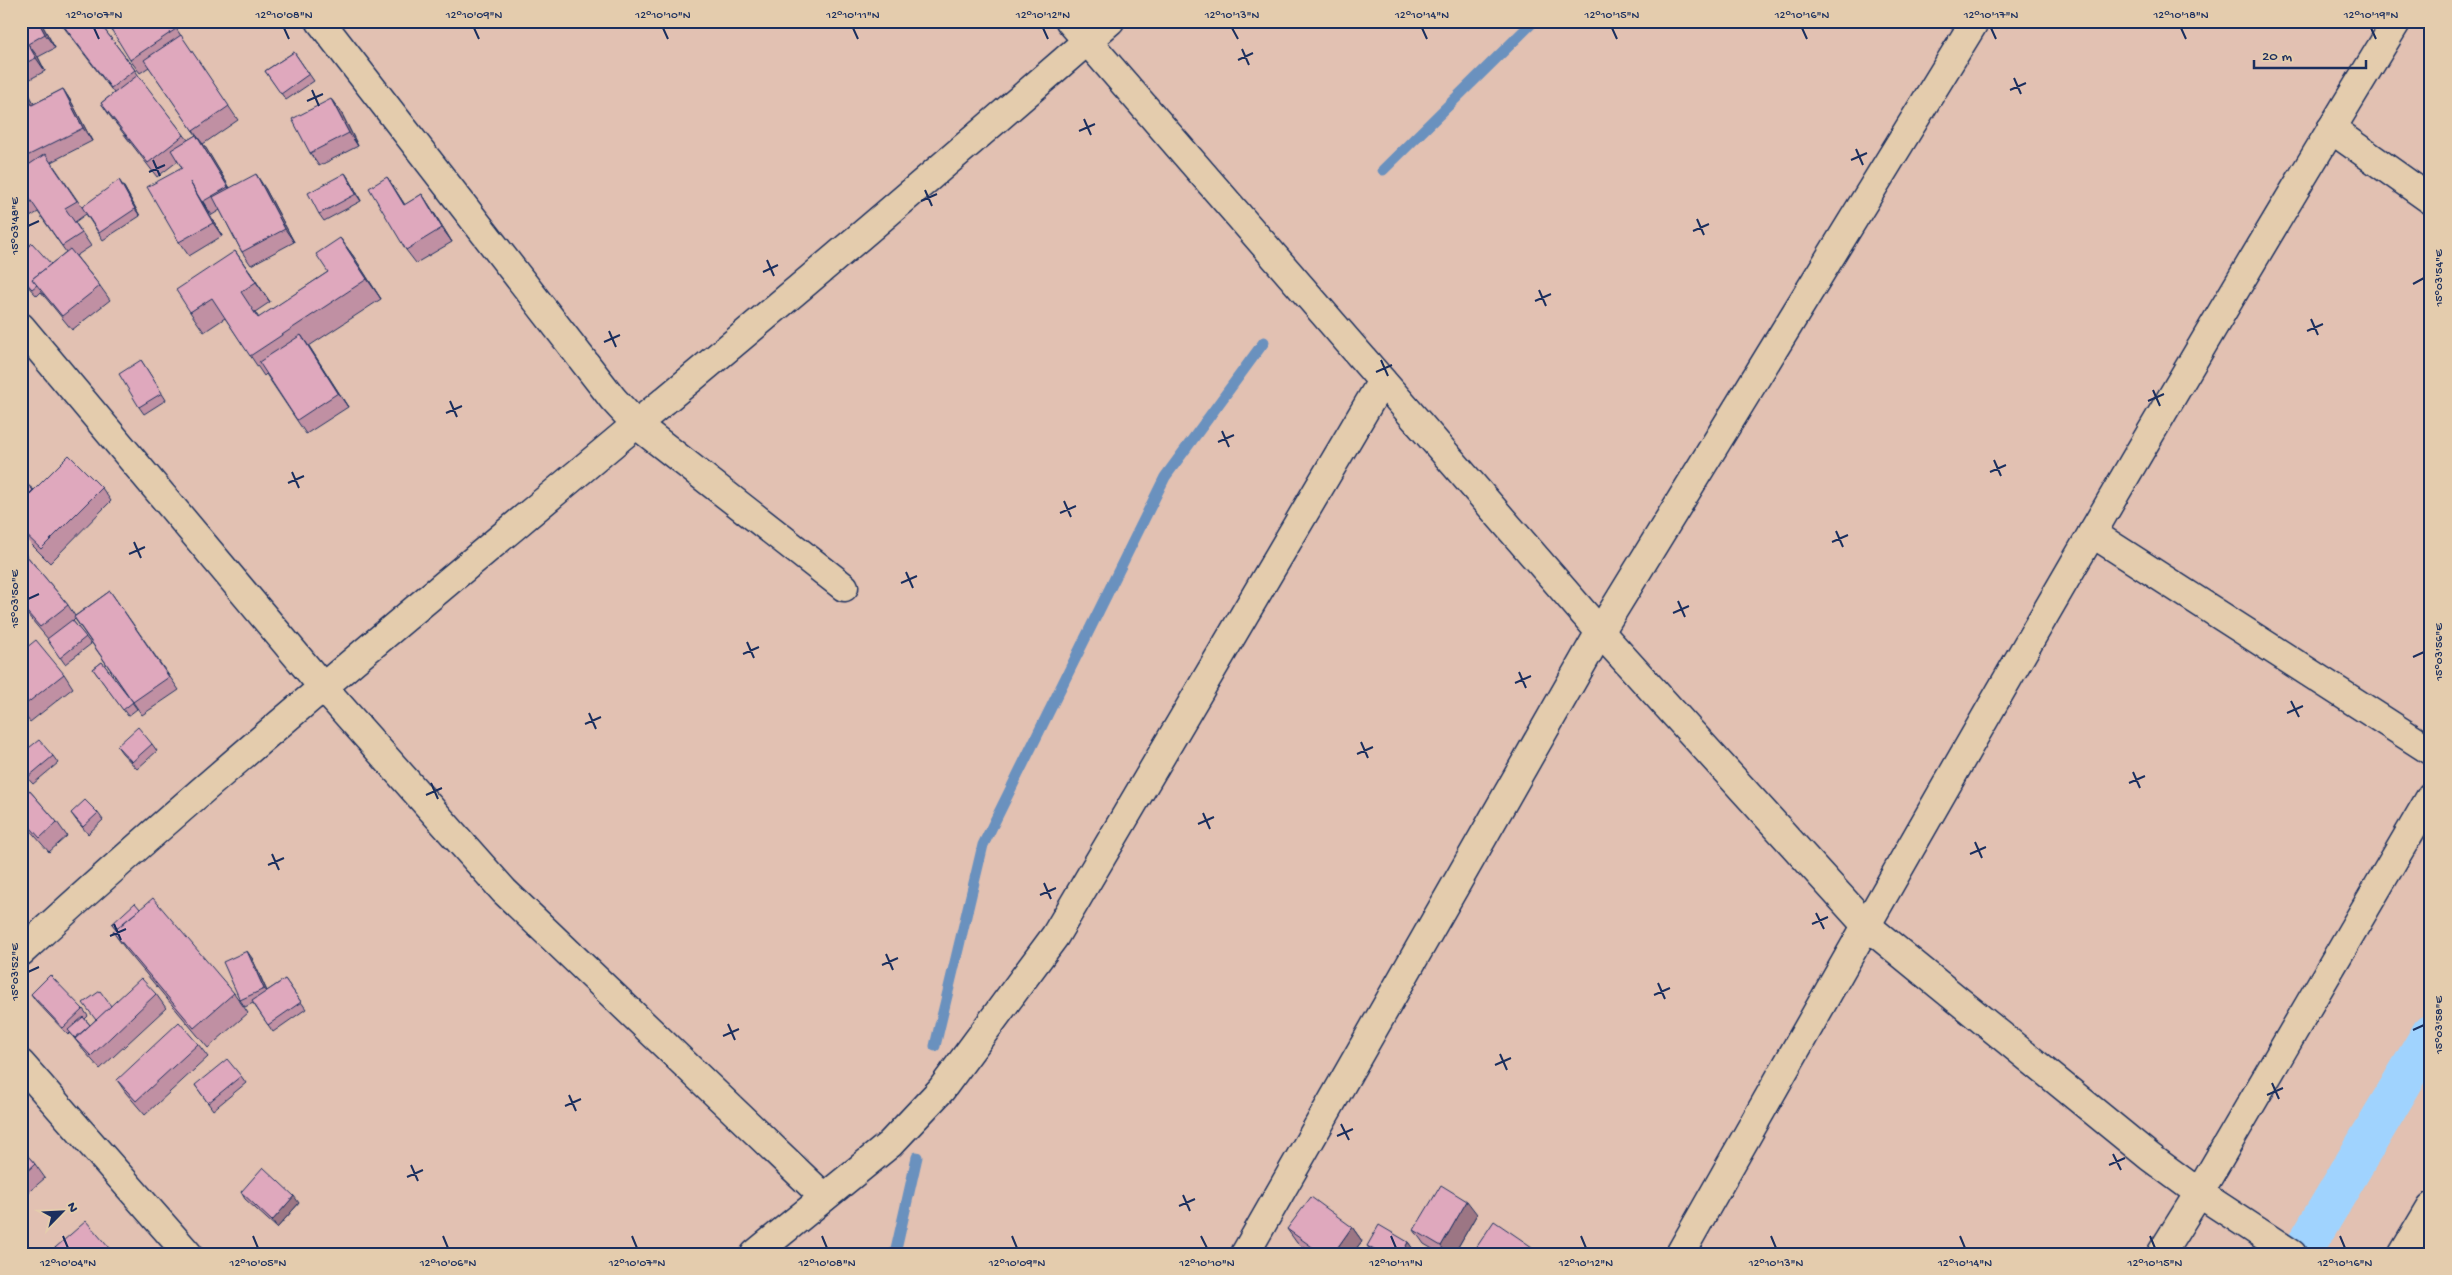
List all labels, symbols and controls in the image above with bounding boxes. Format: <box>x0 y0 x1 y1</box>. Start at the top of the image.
text: 12°10'07"N <box>65 9 123 23</box>
text: 12°10'08"N <box>254 9 313 23</box>
text: 12°10'09"N <box>445 9 502 23</box>
text: 12°10'10"N <box>634 9 691 23</box>
text: 12°10'11"N <box>825 9 880 23</box>
text: 12°10'12"N <box>1015 9 1070 23</box>
text: 12°10'13"N <box>1204 9 1260 23</box>
text: 12°10'14"N <box>1394 9 1449 23</box>
text: 12°10'15"N <box>1584 9 1640 23</box>
text: 12°10'16"N <box>1774 9 1829 23</box>
text: 12°10'17"N <box>1963 9 2019 23</box>
text: 12°10'18"N <box>2152 9 2209 23</box>
text: 12°10'19"N <box>2343 9 2398 23</box>
scale bar <box>2254 38 2367 70</box>
text: 20 m <box>2262 48 2292 66</box>
text: 15°03'48"E <box>9 197 23 256</box>
text: 15°03'54"E <box>2433 249 2447 308</box>
text: 15°03'50"E <box>9 569 23 629</box>
text: 15°03'56"E <box>2433 623 2447 682</box>
text: 15°03'52"E <box>9 943 23 1002</box>
text: 15°03'58"E <box>2433 995 2447 1055</box>
north arrow <box>38 1188 88 1238</box>
text: N <box>62 1200 81 1215</box>
text: 12°10'04"N <box>39 1257 96 1271</box>
text: 12°10'05"N <box>229 1257 287 1271</box>
text: 12°10'06"N <box>419 1257 476 1271</box>
text: 12°10'07"N <box>608 1257 666 1271</box>
text: 12°10'08"N <box>797 1257 856 1271</box>
text: 12°10'09"N <box>988 1257 1045 1271</box>
text: 12°10'10"N <box>1178 1257 1235 1271</box>
text: 12°10'11"N <box>1368 1257 1423 1271</box>
text: 12°10'12"N <box>1558 1257 1613 1271</box>
text: 12°10'13"N <box>1748 1257 1804 1271</box>
text: 12°10'14"N <box>1937 1257 1992 1271</box>
text: 12°10'15"N <box>2127 1257 2183 1271</box>
text: 12°10'16"N <box>2317 1257 2372 1271</box>

